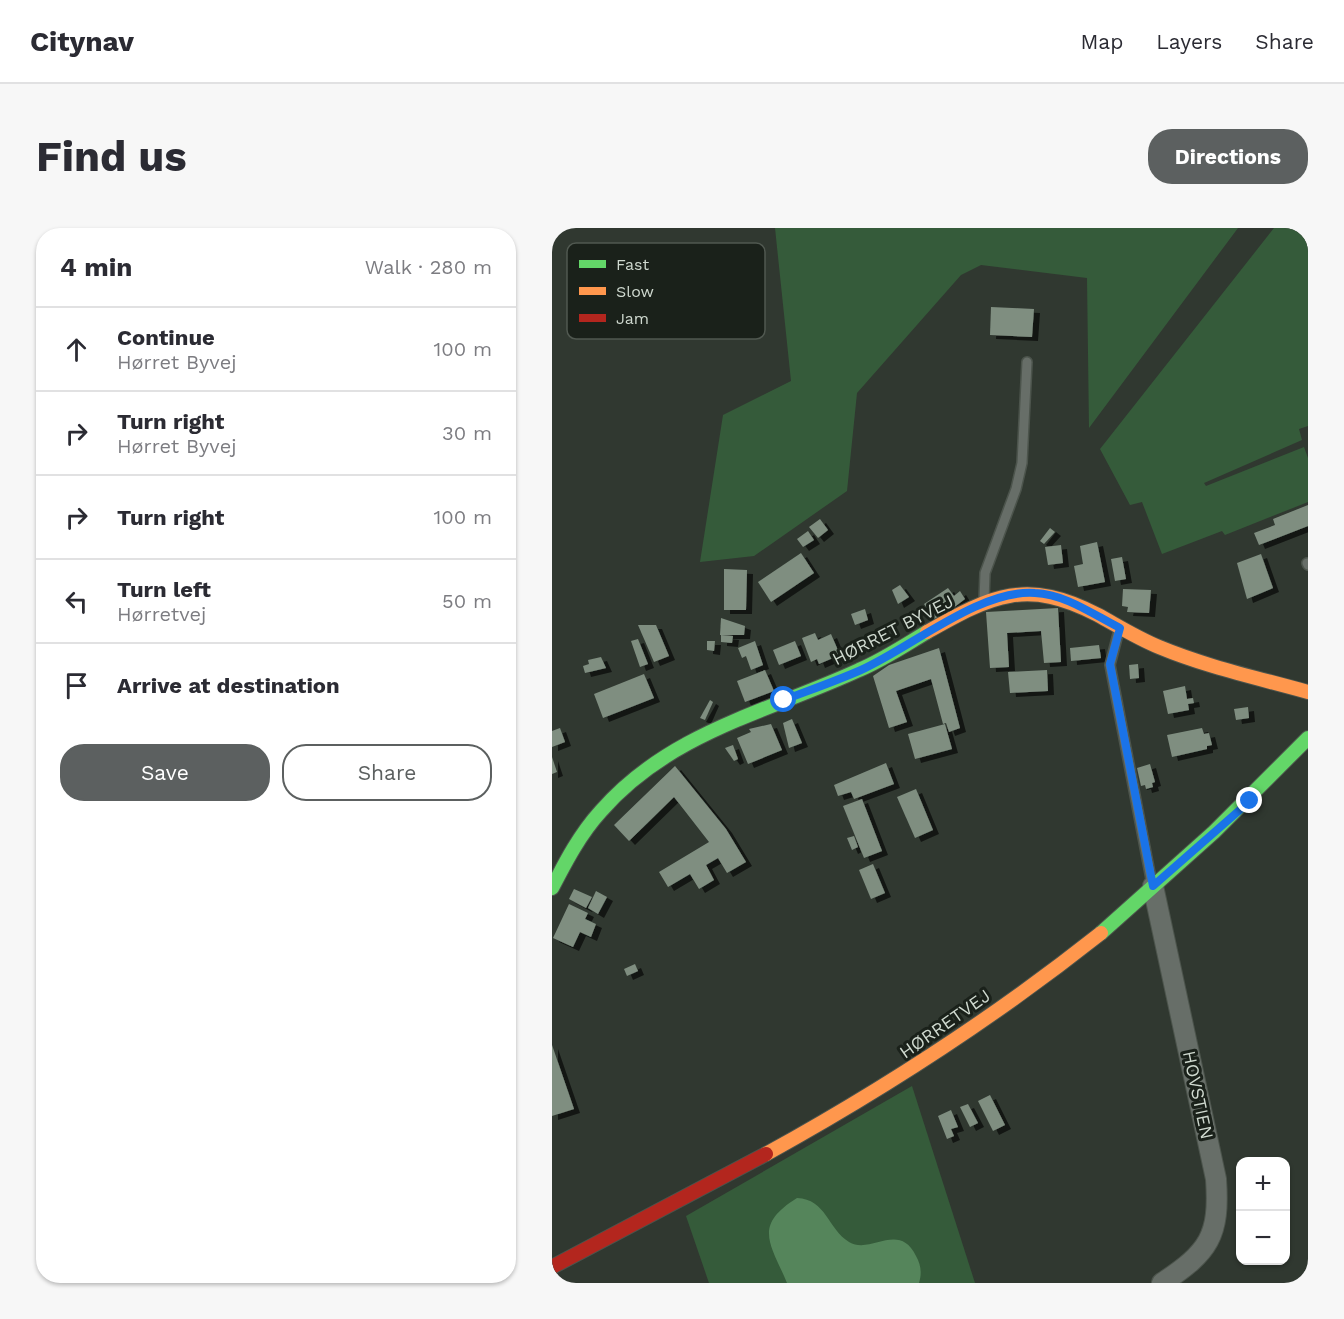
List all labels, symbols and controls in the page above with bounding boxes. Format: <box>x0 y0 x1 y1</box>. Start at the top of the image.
text: Citynav <box>30 25 134 58</box>
text: Map <box>1080 29 1123 54</box>
text: Layers <box>1156 29 1222 54</box>
text: Share <box>1255 29 1314 54</box>
button: Directions <box>1148 129 1308 184</box>
text: Find us <box>36 132 187 181</box>
legend <box>567 243 765 339</box>
text: 4 min <box>60 252 132 282</box>
text: Walk · 280 m <box>365 255 492 279</box>
text: Fast <box>616 255 649 274</box>
text: Slow <box>616 282 654 301</box>
text: Jam <box>616 309 649 328</box>
text: Continue <box>117 325 215 350</box>
icon: ahead <box>60 333 93 366</box>
text: 100 m <box>433 337 492 361</box>
text: Hørret Byvej <box>117 350 237 374</box>
text: Turn right <box>117 409 224 434</box>
icon: right <box>60 417 93 450</box>
text: 30 m <box>442 421 492 445</box>
text: Hørret Byvej <box>117 434 237 458</box>
icon: right <box>60 501 93 534</box>
text: Turn right <box>117 505 224 530</box>
text: 100 m <box>433 505 492 529</box>
text: Turn left <box>117 577 211 602</box>
icon: left <box>60 585 93 618</box>
text: 50 m <box>442 589 492 613</box>
street label: HØRRET BYVEJ <box>829 590 957 669</box>
text: Hørretvej <box>117 602 206 626</box>
icon: arrive <box>60 669 93 702</box>
text: Arrive at destination <box>117 673 340 698</box>
route start <box>770 686 796 712</box>
button: Save <box>60 744 270 801</box>
button: Share <box>282 744 492 801</box>
route end <box>1236 787 1262 813</box>
street label: HØRRETVEJ <box>895 985 994 1063</box>
street label: HOVSTIEN <box>1179 1049 1218 1141</box>
map controls <box>1236 1157 1290 1265</box>
button: + <box>1236 1157 1290 1211</box>
button: − <box>1236 1211 1290 1265</box>

